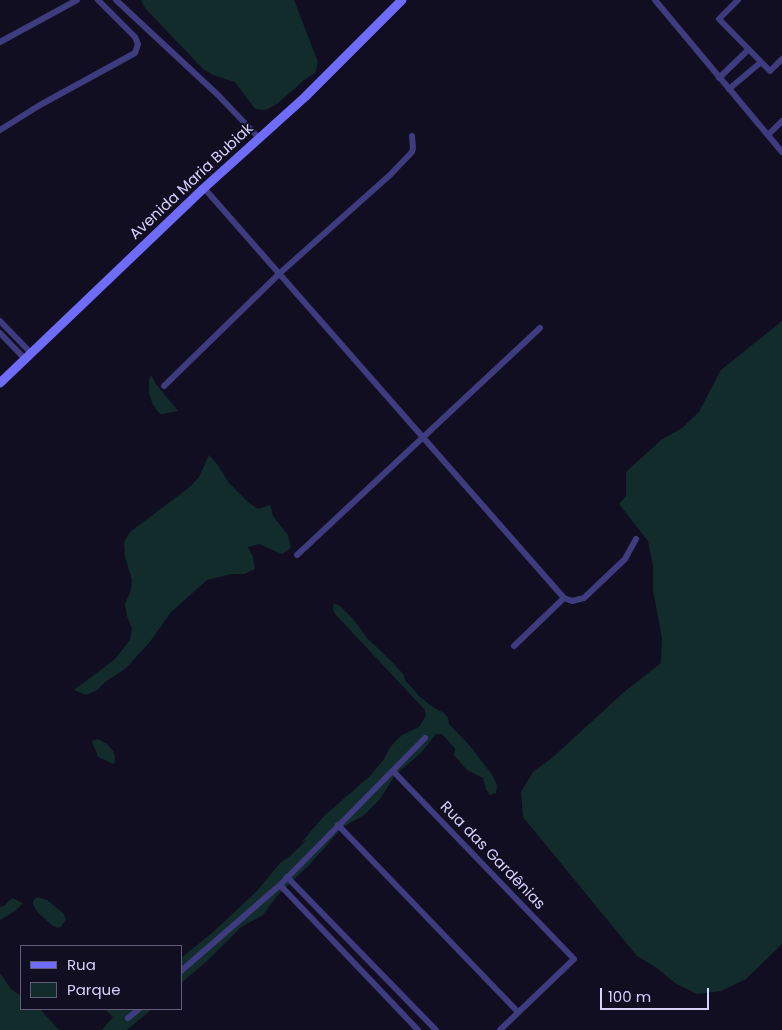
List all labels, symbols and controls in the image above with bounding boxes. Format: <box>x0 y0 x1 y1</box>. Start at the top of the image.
street label: Avenida Maria Bubiak <box>126 120 258 244</box>
street label: Rua das Gardênias <box>436 798 548 914</box>
legend <box>20 945 182 1010</box>
text: Rua <box>67 954 96 975</box>
scale bar <box>602 978 711 1010</box>
text: Parque <box>67 979 120 1000</box>
text: 100 m <box>608 986 651 1007</box>

